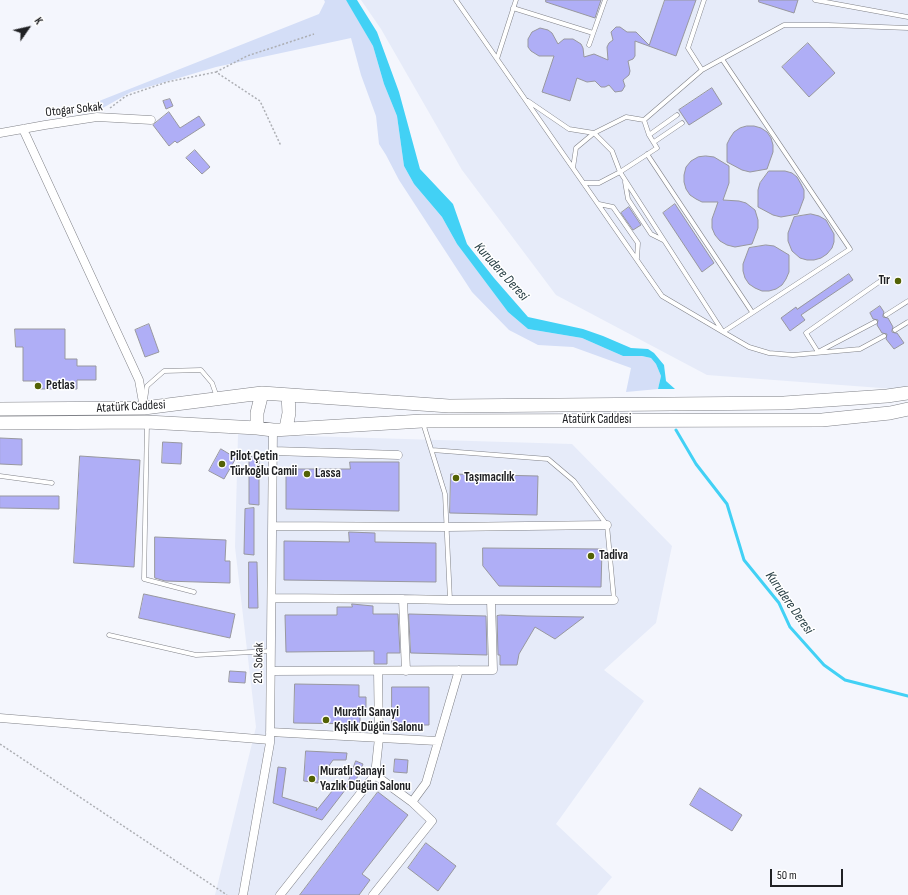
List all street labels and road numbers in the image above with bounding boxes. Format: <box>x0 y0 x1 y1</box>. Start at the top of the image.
street label: Otogar Sokak <box>45 99 103 121</box>
street label: Atatürk Caddesi <box>96 397 166 417</box>
street label: Atatürk Caddesi <box>563 412 631 428</box>
street label: 20. Sokak <box>251 642 267 684</box>

